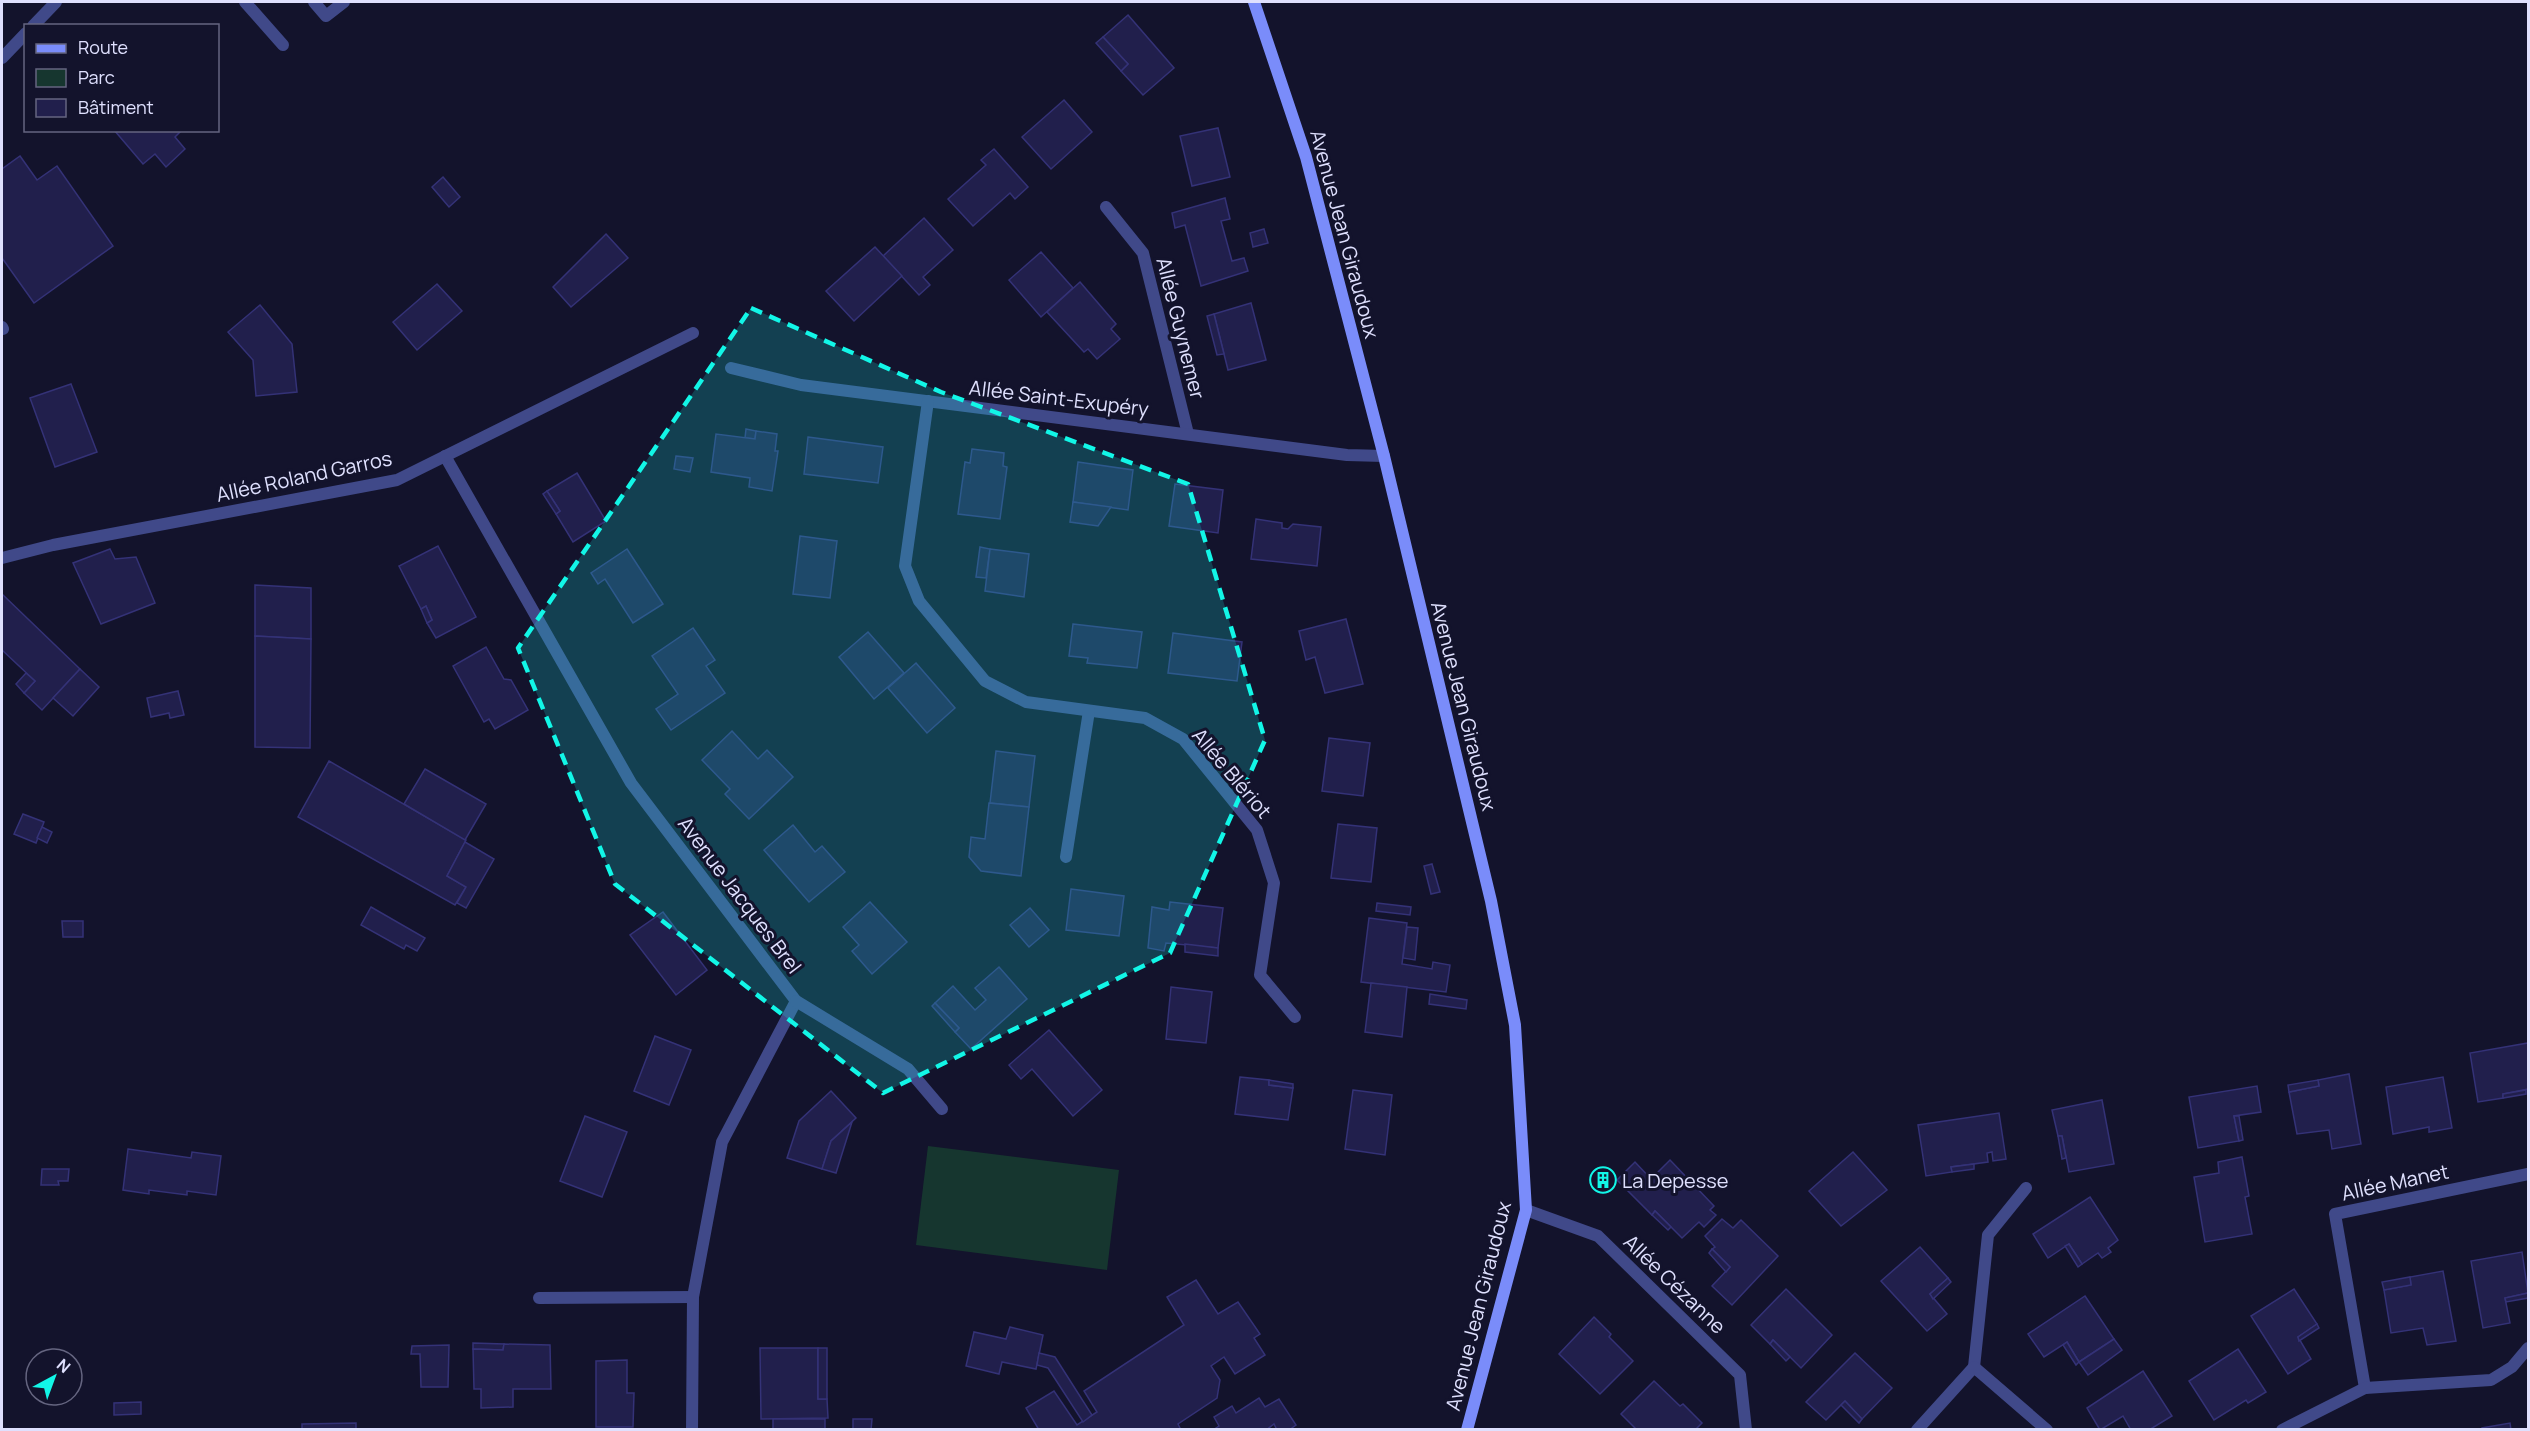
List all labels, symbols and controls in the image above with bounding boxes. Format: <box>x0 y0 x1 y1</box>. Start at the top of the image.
legend <box>24 24 219 132</box>
text: Route <box>78 35 128 59</box>
text: Parc <box>78 65 115 89</box>
text: Bâtiment <box>78 95 154 119</box>
street label: Avenue Jean Giraudoux <box>1304 127 1386 342</box>
street label: Allée Guynemer <box>1150 254 1212 402</box>
street label: Allée Saint-Exupéry <box>968 374 1151 422</box>
street label: Allée Roland Garros <box>214 444 394 508</box>
street label: Avenue Jean Giraudoux <box>1425 598 1503 814</box>
street label: Allée Blériot <box>1186 722 1278 824</box>
street label: Avenue Jacques Brel <box>672 811 808 979</box>
street label: Allée Manet <box>2339 1157 2451 1207</box>
building icon: La Depesse <box>1588 1165 1618 1195</box>
place label: La Depesse <box>1622 1167 1728 1194</box>
street label: Avenue Jean Giraudoux <box>1439 1198 1517 1414</box>
street label: Allée Cézanne <box>1618 1228 1732 1340</box>
north arrow <box>24 1347 84 1407</box>
text: N <box>52 1354 75 1378</box>

